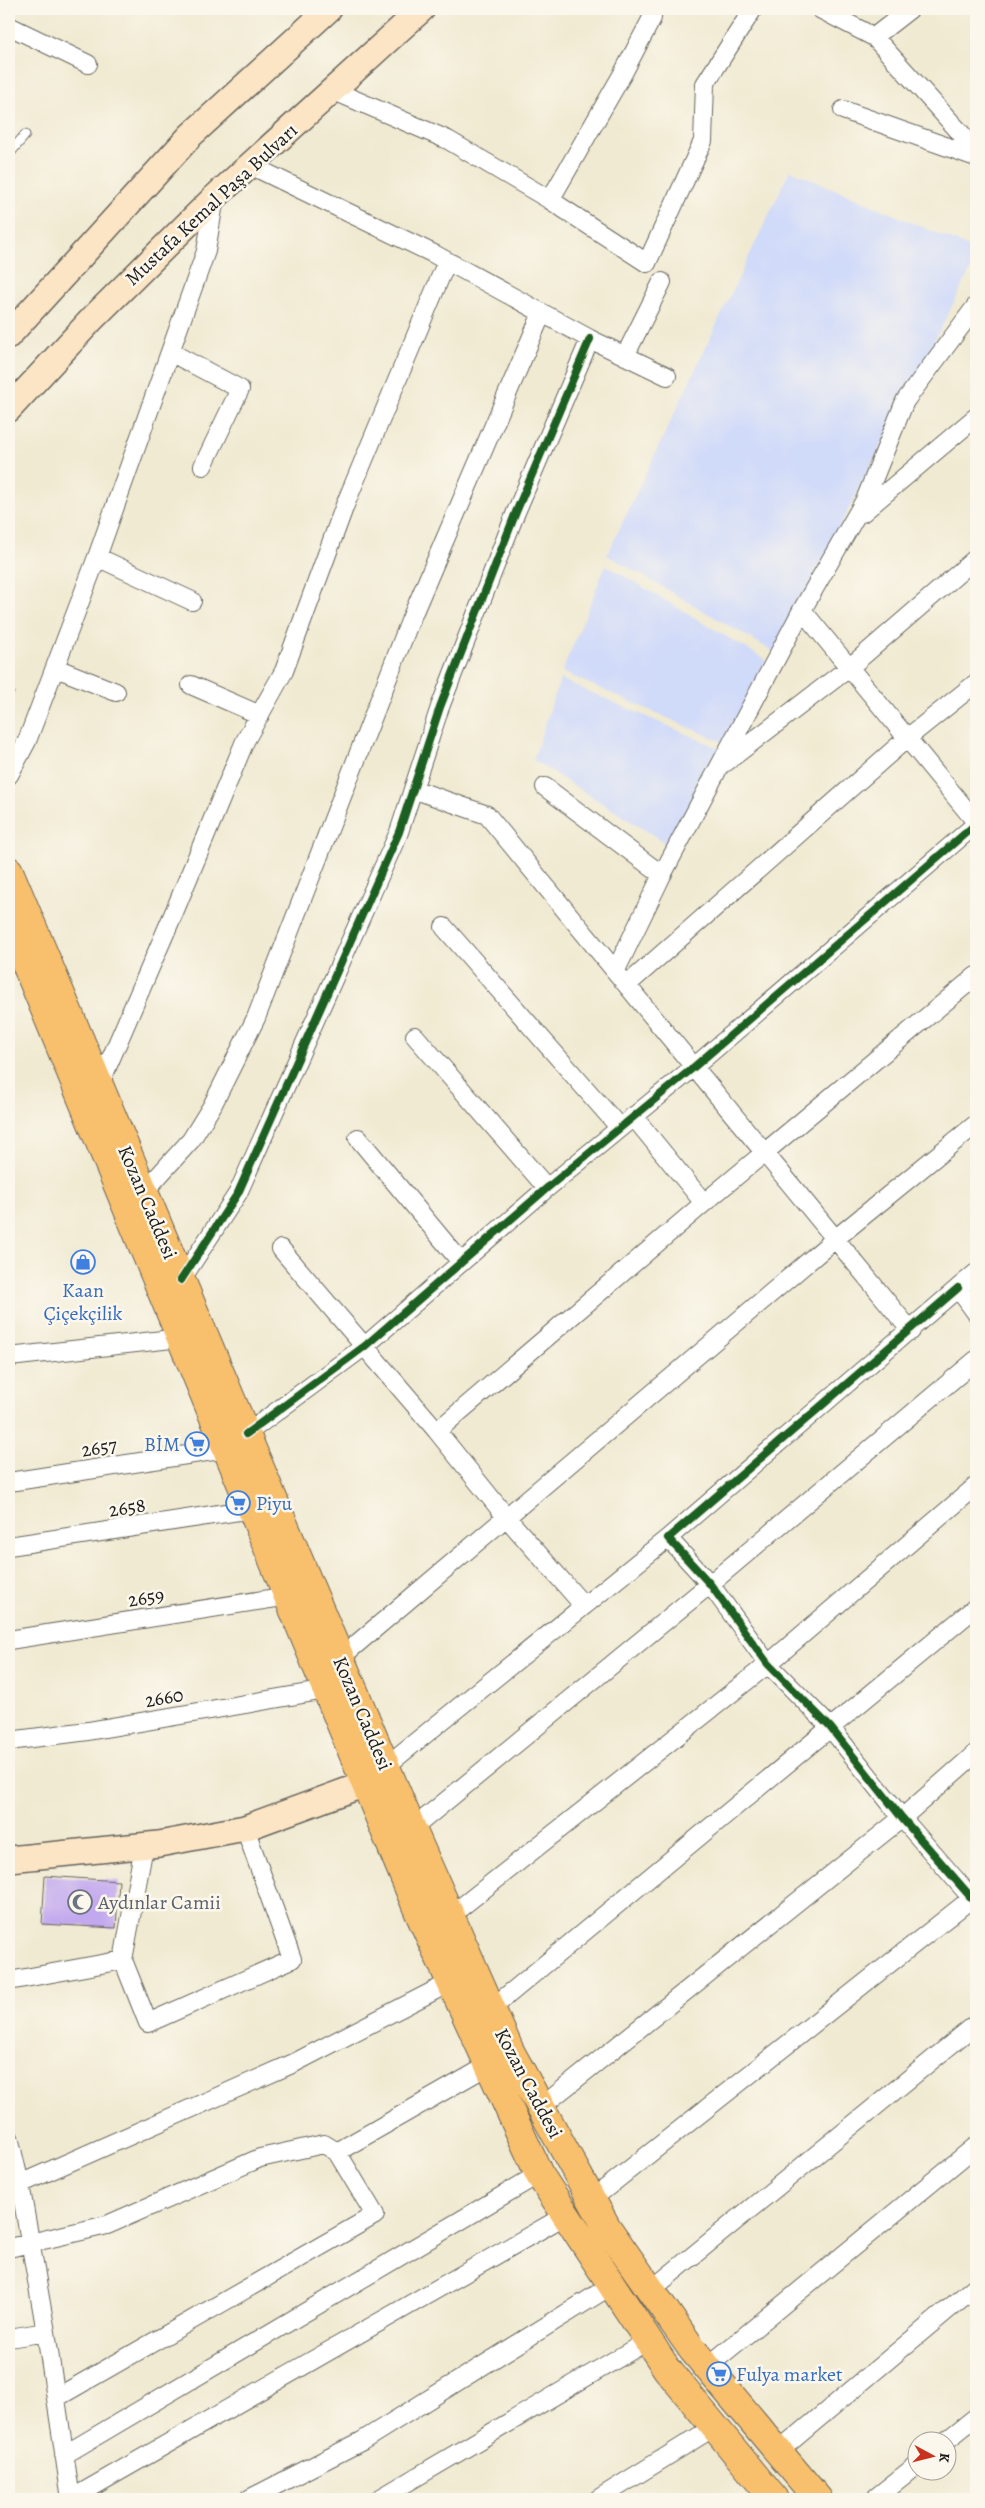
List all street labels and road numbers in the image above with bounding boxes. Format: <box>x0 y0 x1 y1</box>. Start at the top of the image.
street label: Mustafa Kemal Paşa Bulvarı <box>119 117 303 292</box>
street label: Kozan Caddesi <box>111 1141 184 1263</box>
street label: 2657 <box>79 1431 119 1464</box>
street label: 2658 <box>107 1491 147 1524</box>
street label: 2659 <box>126 1581 166 1614</box>
street label: Kozan Caddesi <box>326 1652 399 1774</box>
street label: 2660 <box>143 1681 185 1714</box>
street label: Kozan Caddesi <box>488 2023 569 2143</box>

